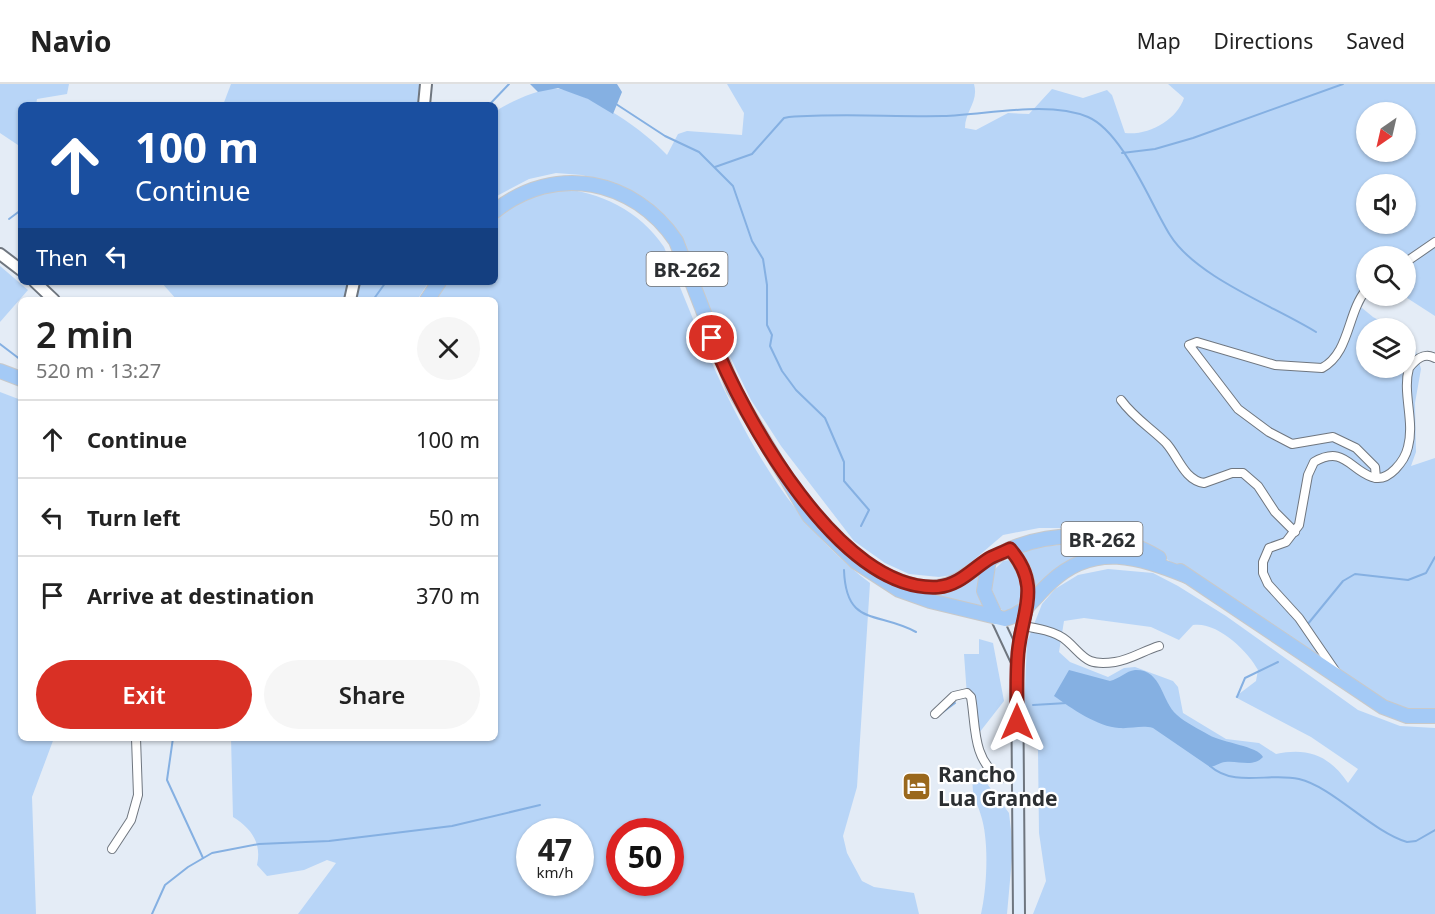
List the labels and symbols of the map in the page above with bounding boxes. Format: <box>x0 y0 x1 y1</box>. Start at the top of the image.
north arrow <box>1356 102 1416 162</box>
road number: BR-262 <box>646 252 728 286</box>
pin <box>686 312 737 363</box>
road number: BR-262 <box>1062 522 1142 556</box>
position arrow <box>985 690 1049 754</box>
place label: Rancho Lua Grande <box>938 760 1058 812</box>
hotel icon: Rancho Lua Grande <box>901 770 933 802</box>
speed limit sign: 50 <box>606 818 684 896</box>

